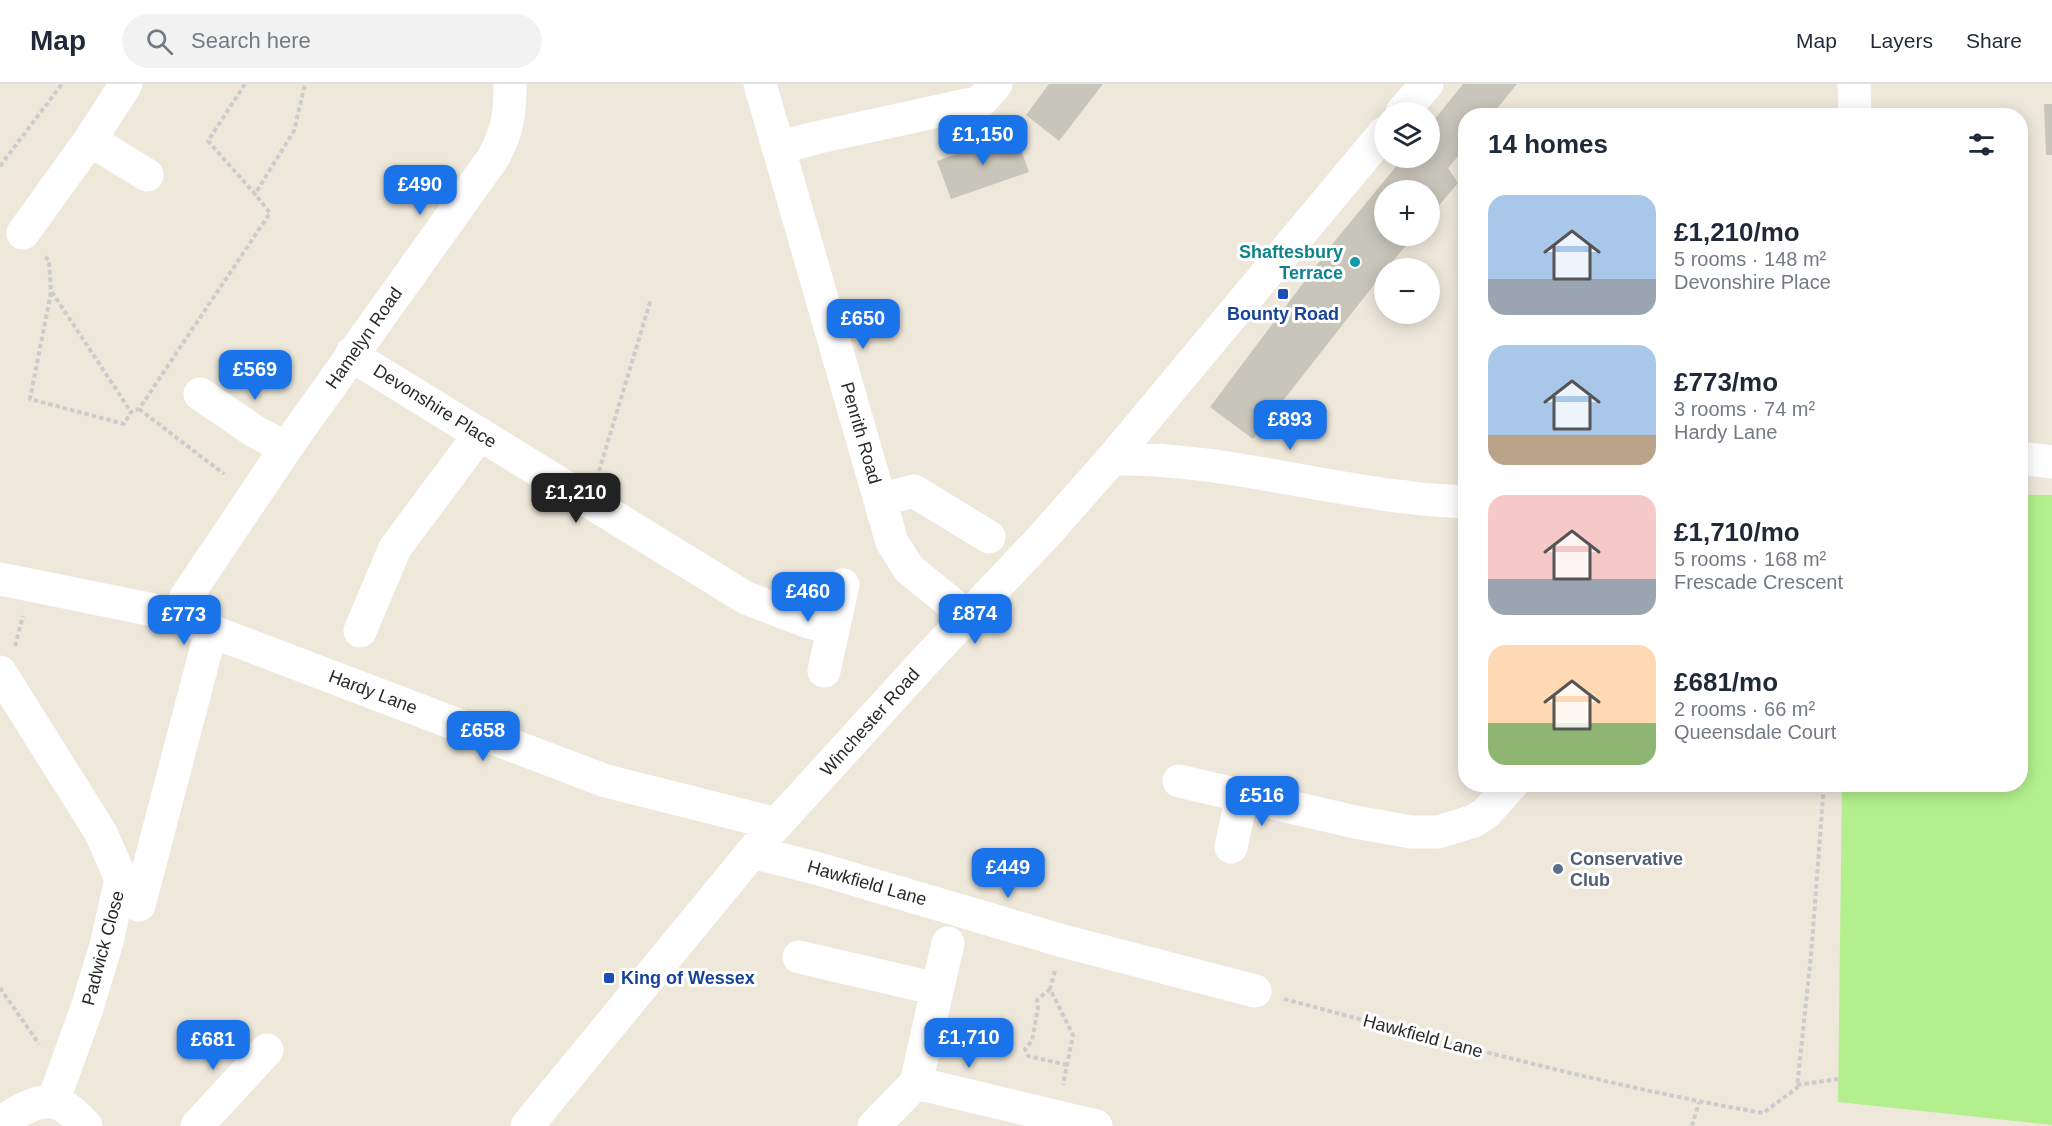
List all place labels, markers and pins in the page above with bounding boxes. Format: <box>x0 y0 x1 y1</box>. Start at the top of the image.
pin: £1,150 <box>934 115 1032 166</box>
pin: £490 <box>384 165 456 216</box>
place label: Shaftesbury Terrace <box>1239 242 1343 283</box>
marker: Shaftesbury Terrace <box>1348 255 1362 269</box>
marker: Bounty Road <box>1276 287 1290 301</box>
pin: £650 <box>827 299 899 350</box>
place label: Bounty Road <box>1227 304 1339 324</box>
pin: £569 <box>219 350 291 401</box>
pin: £893 <box>1254 400 1326 451</box>
pin: £1,210 <box>527 473 625 524</box>
pin: £460 <box>772 572 844 623</box>
pin: £874 <box>939 594 1011 645</box>
pin: £773 <box>148 595 220 646</box>
pin: £658 <box>447 711 519 762</box>
pin: £516 <box>1226 776 1298 827</box>
pin: £449 <box>972 848 1044 899</box>
place label: Conservative Club <box>1570 849 1683 890</box>
marker: Conservative Club <box>1551 862 1565 876</box>
place label: King of Wessex <box>621 968 755 988</box>
marker: King of Wessex <box>602 971 616 985</box>
pin: £1,710 <box>920 1018 1018 1069</box>
pin: £681 <box>177 1020 249 1071</box>

